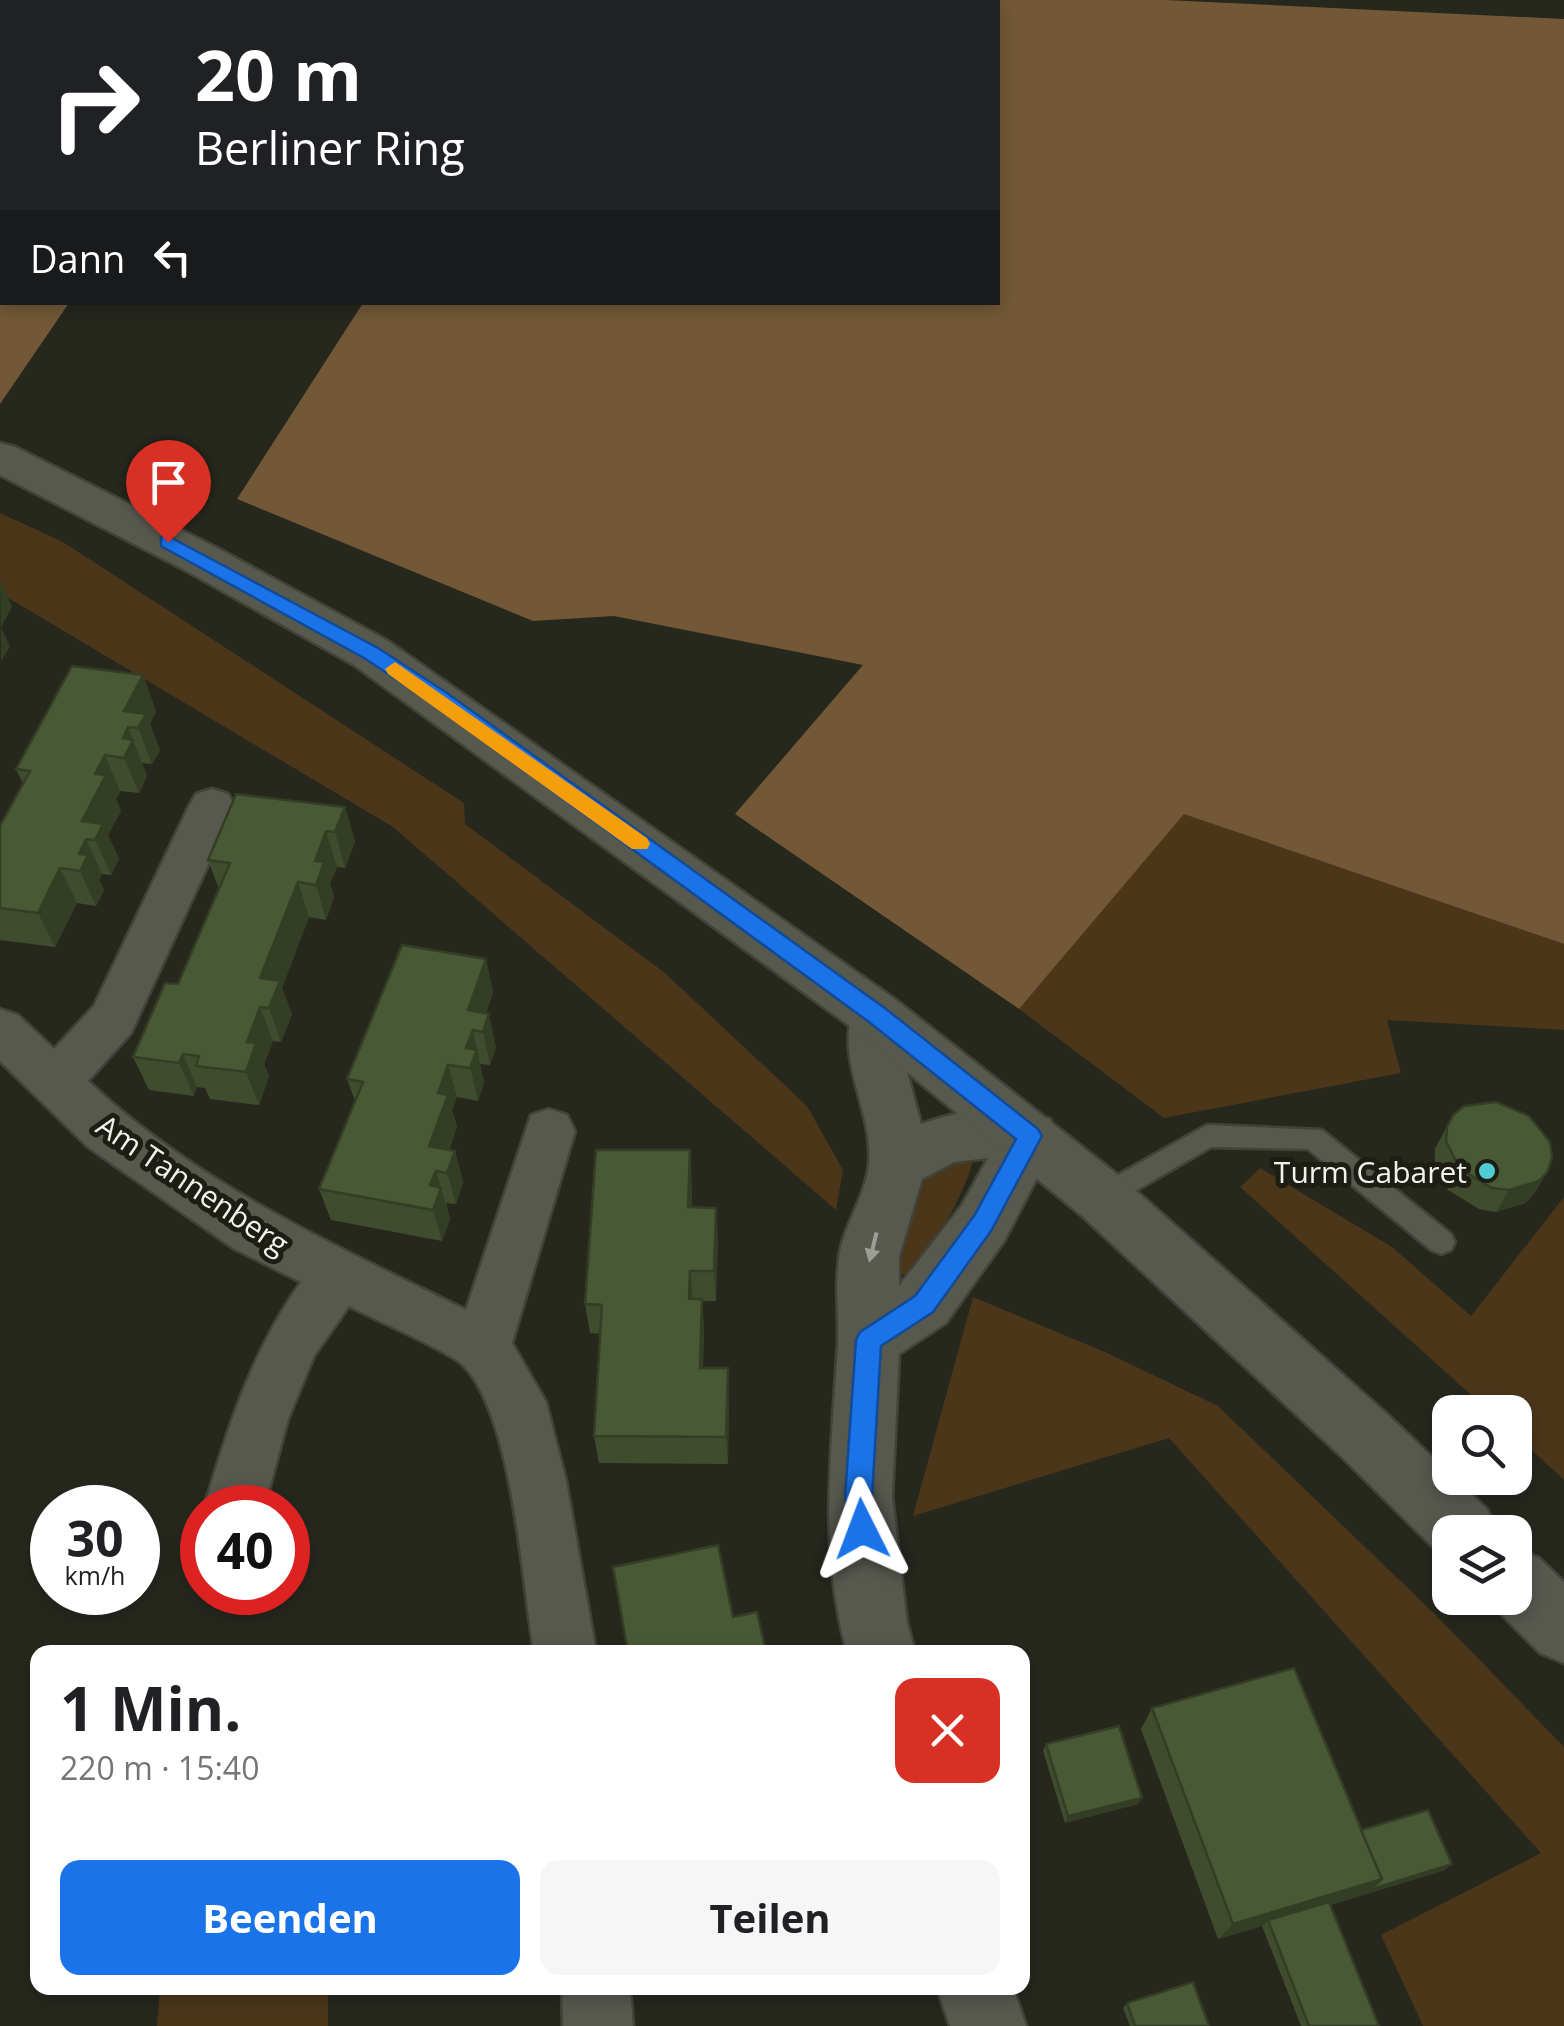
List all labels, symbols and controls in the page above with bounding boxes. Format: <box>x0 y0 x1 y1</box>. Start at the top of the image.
text: 20 m <box>195 26 362 122</box>
icon: right <box>30 40 160 170</box>
text: Berliner Ring <box>195 117 465 178</box>
icon: left <box>145 230 200 285</box>
text: Dann <box>30 232 125 284</box>
pin <box>126 440 211 543</box>
icon: arrive <box>141 455 196 510</box>
street label: Am Tannenberg <box>89 1105 297 1263</box>
place label: Turm Cabaret <box>1274 1151 1467 1192</box>
marker: Turm Cabaret <box>1476 1160 1498 1182</box>
one-way arrow <box>865 1232 880 1263</box>
map controls <box>1432 1395 1532 1615</box>
button: search <box>1432 1395 1532 1495</box>
position arrow <box>810 1477 914 1581</box>
speed limit sign: 40 <box>180 1485 310 1615</box>
text: 30 <box>66 1504 124 1572</box>
button: layers <box>1432 1515 1532 1615</box>
text: km/h <box>65 1558 125 1592</box>
text: 1 Min. <box>60 1667 241 1749</box>
button: close <box>895 1678 1000 1783</box>
text: 220 m · 15:40 <box>60 1746 259 1789</box>
button: Beenden <box>60 1860 520 1975</box>
button: Teilen <box>540 1860 1000 1975</box>

